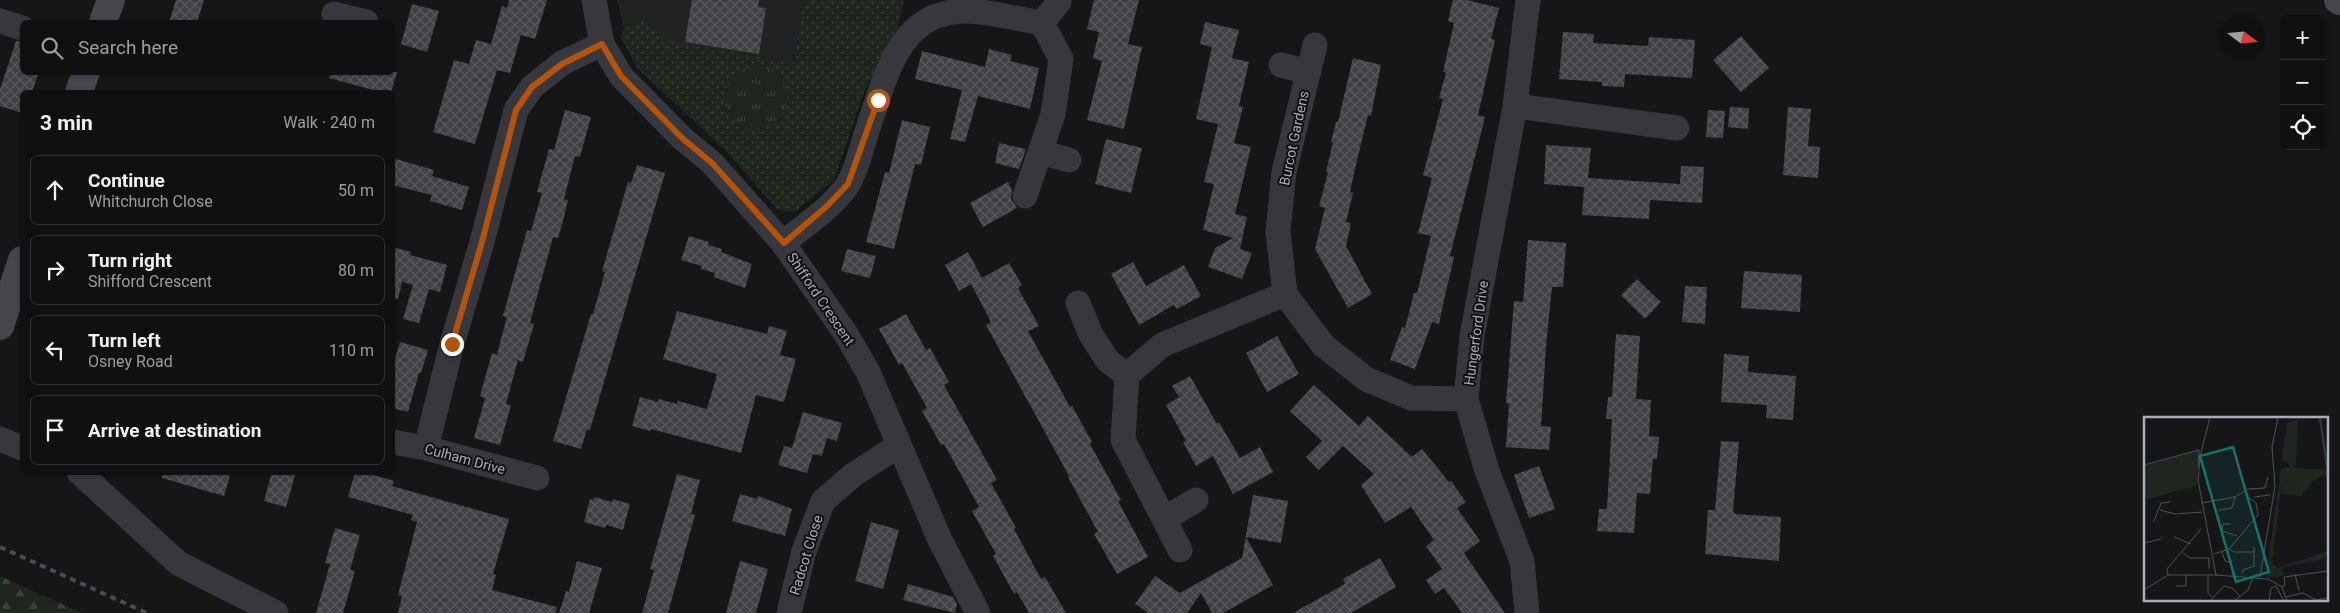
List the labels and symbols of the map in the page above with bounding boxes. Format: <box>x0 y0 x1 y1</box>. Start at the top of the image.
north arrow <box>2220 15 2265 60</box>
route start <box>867 89 890 112</box>
street label: Burcot Gardens <box>1276 89 1312 187</box>
street label: Shifford Crescent <box>784 250 858 349</box>
street label: Hungerford Drive <box>1461 279 1491 387</box>
route end <box>441 333 464 356</box>
inset map <box>2144 417 2328 600</box>
street label: Culham Drive <box>423 441 507 477</box>
street label: Radcot Close <box>786 513 826 597</box>

